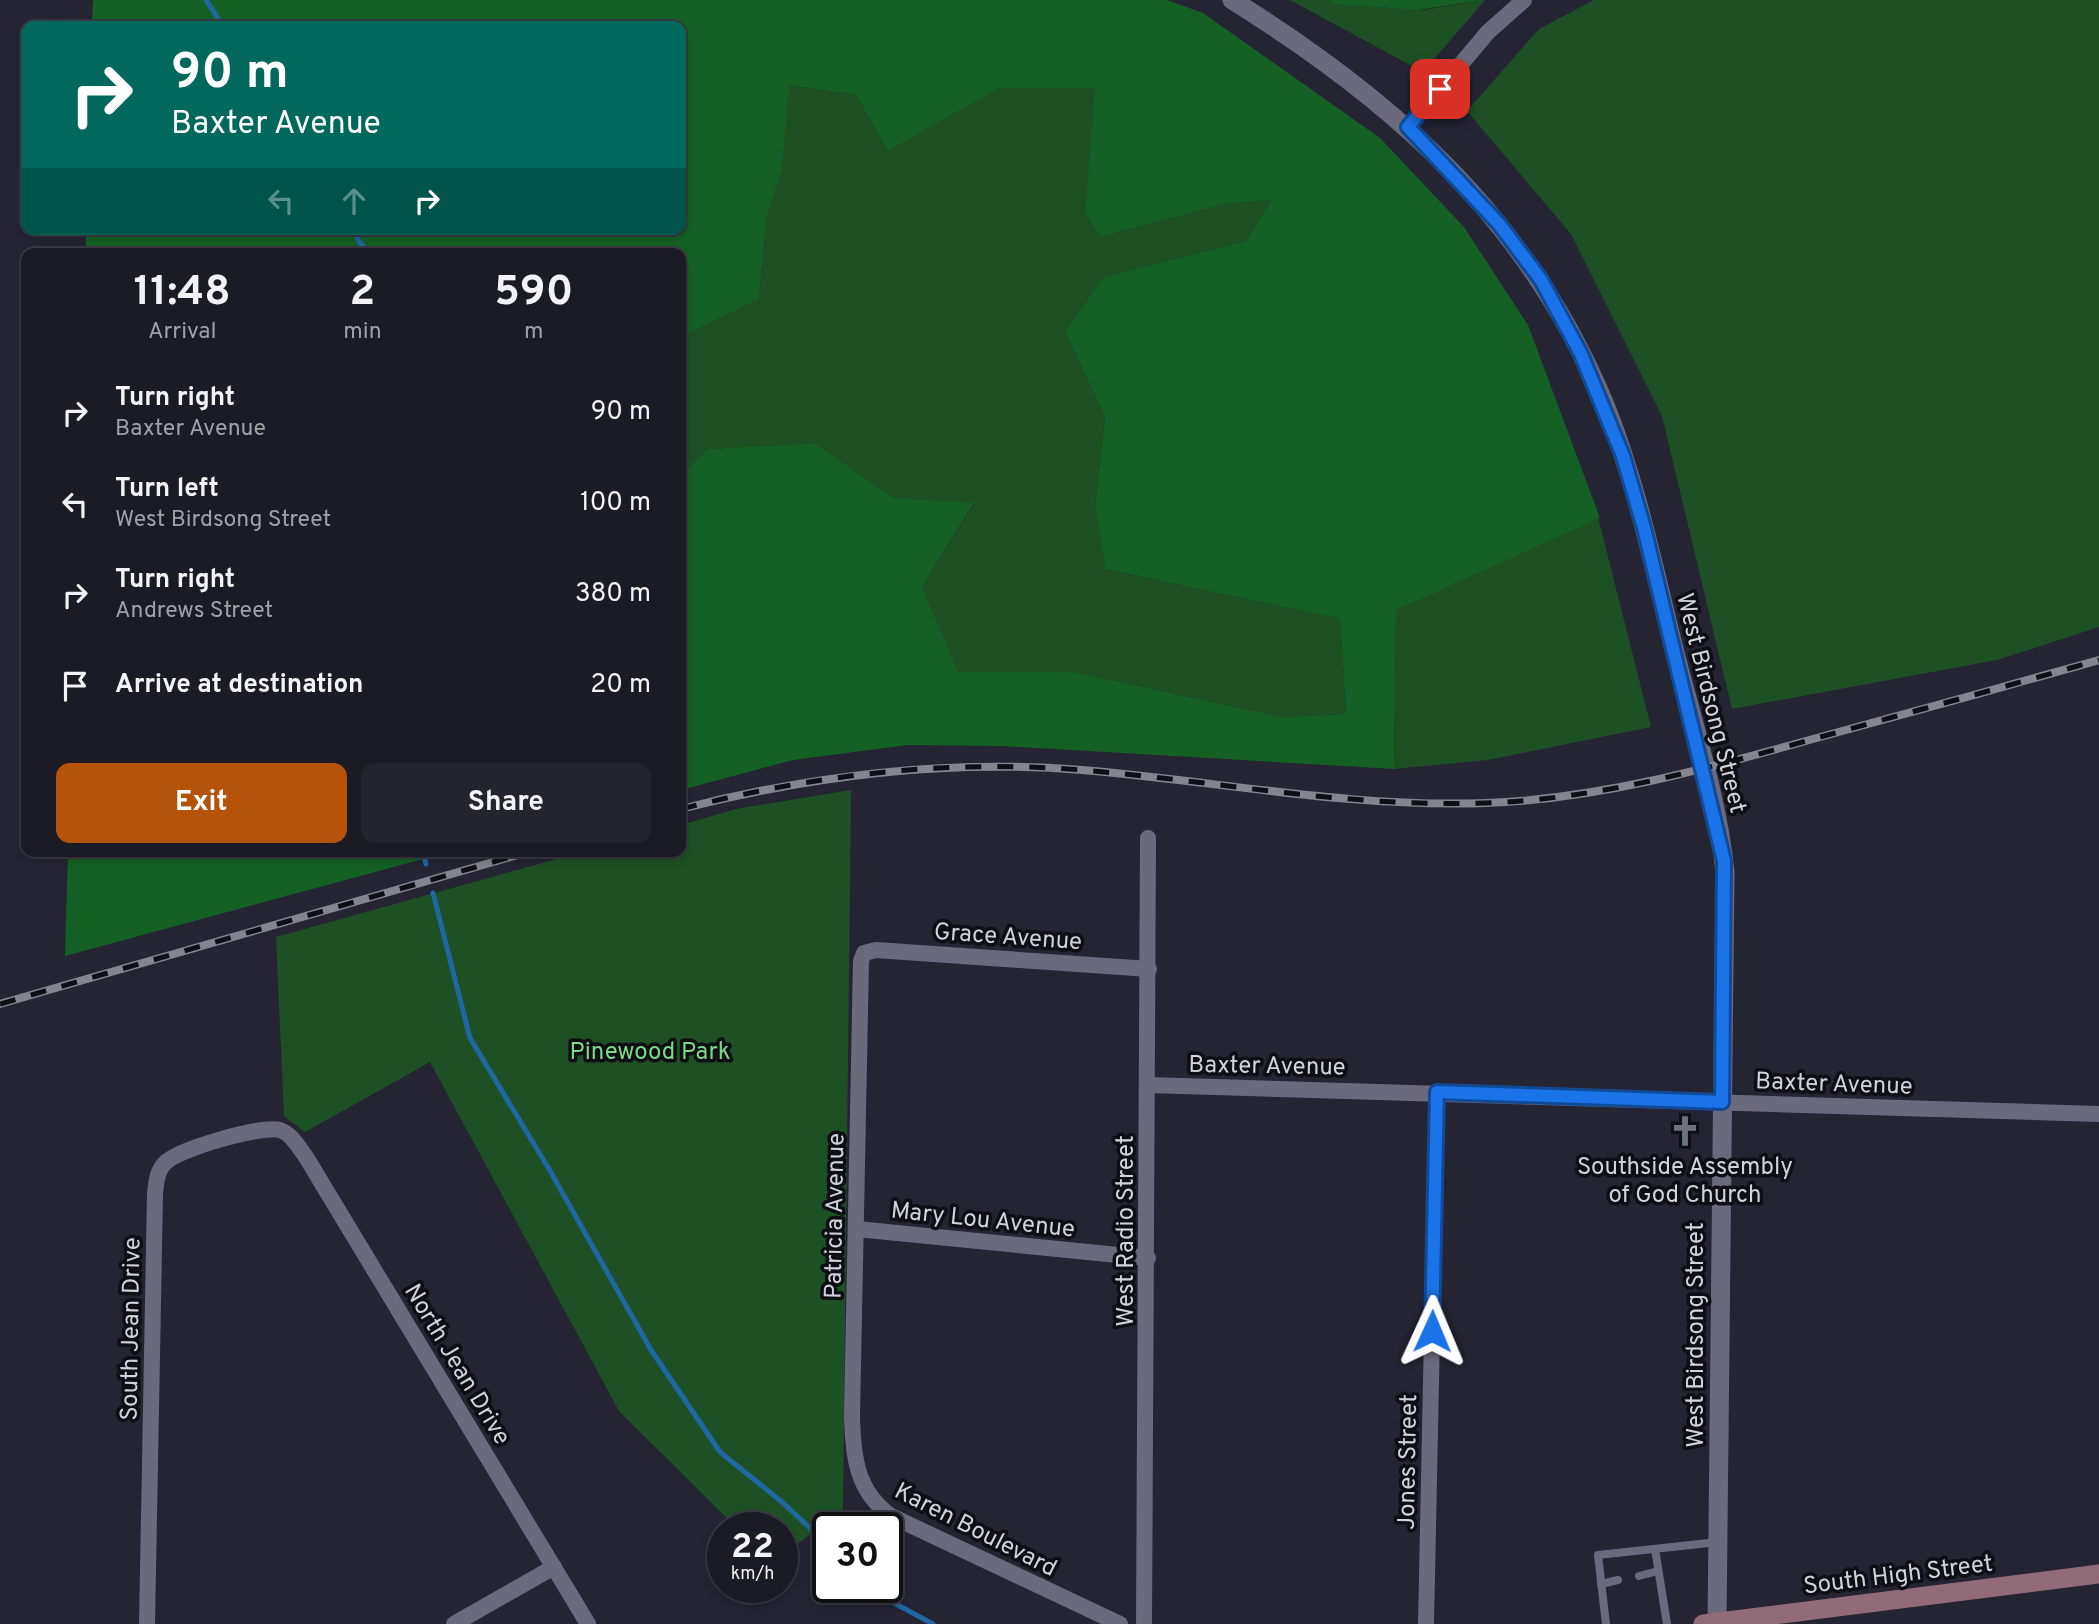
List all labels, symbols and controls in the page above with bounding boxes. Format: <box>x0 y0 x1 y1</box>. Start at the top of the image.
text: 90 m <box>171 44 289 106</box>
icon: right <box>56 49 147 140</box>
pin <box>1410 59 1470 119</box>
icon: arrive <box>1421 70 1459 108</box>
text: Baxter Avenue <box>171 105 381 145</box>
icon: left <box>262 182 300 220</box>
icon: ahead <box>335 182 373 220</box>
icon: right <box>408 182 446 220</box>
text: 11:48 <box>134 267 231 320</box>
text: 2 <box>350 267 375 320</box>
text: 590 <box>494 267 573 320</box>
text: Arrival <box>148 318 216 347</box>
text: min <box>343 318 382 347</box>
text: m <box>524 318 544 347</box>
text: Turn right <box>115 382 235 415</box>
icon: right <box>56 394 94 432</box>
text: 90 m <box>591 396 651 429</box>
text: Baxter Avenue <box>115 415 266 444</box>
text: Turn left <box>115 473 219 506</box>
icon: left <box>56 485 94 523</box>
text: 100 m <box>580 487 651 520</box>
text: West Birdsong Street <box>115 506 331 535</box>
text: Turn right <box>115 564 235 597</box>
icon: right <box>56 576 94 614</box>
text: 380 m <box>575 578 651 611</box>
street label: West Birdsong Street <box>1668 590 1752 817</box>
text: Andrews Street <box>115 597 273 626</box>
icon: arrive <box>56 667 94 705</box>
text: Arrive at destination <box>115 669 363 702</box>
text: 20 m <box>590 669 651 702</box>
button: Exit <box>56 763 347 843</box>
button: Share <box>361 763 651 843</box>
street label: Grace Avenue <box>933 918 1083 958</box>
park label: Pinewood Park <box>570 1038 730 1068</box>
street label: Baxter Avenue <box>1188 1051 1346 1083</box>
street label: Baxter Avenue <box>1755 1067 1913 1103</box>
church icon: Southside Assembly of God Church <box>1668 1114 1702 1148</box>
street label: Patricia Avenue <box>820 1133 852 1299</box>
street label: West Radio Street <box>1112 1135 1142 1327</box>
place label: Southside Assembly of God Church <box>1577 1153 1793 1211</box>
street label: Mary Lou Avenue <box>889 1196 1076 1246</box>
street label: West Birdsong Street <box>1682 1222 1712 1448</box>
street label: South Jean Drive <box>115 1237 149 1421</box>
street label: North Jean Drive <box>396 1279 516 1451</box>
position arrow <box>1395 1294 1469 1368</box>
street label: Jones Street <box>1393 1394 1425 1530</box>
street label: Karen Boulevard <box>889 1477 1061 1585</box>
speed limit sign: 30 <box>812 1512 903 1603</box>
text: 22 <box>731 1526 774 1570</box>
street label: South High Street <box>1802 1550 1994 1602</box>
text: km/h <box>731 1563 774 1586</box>

